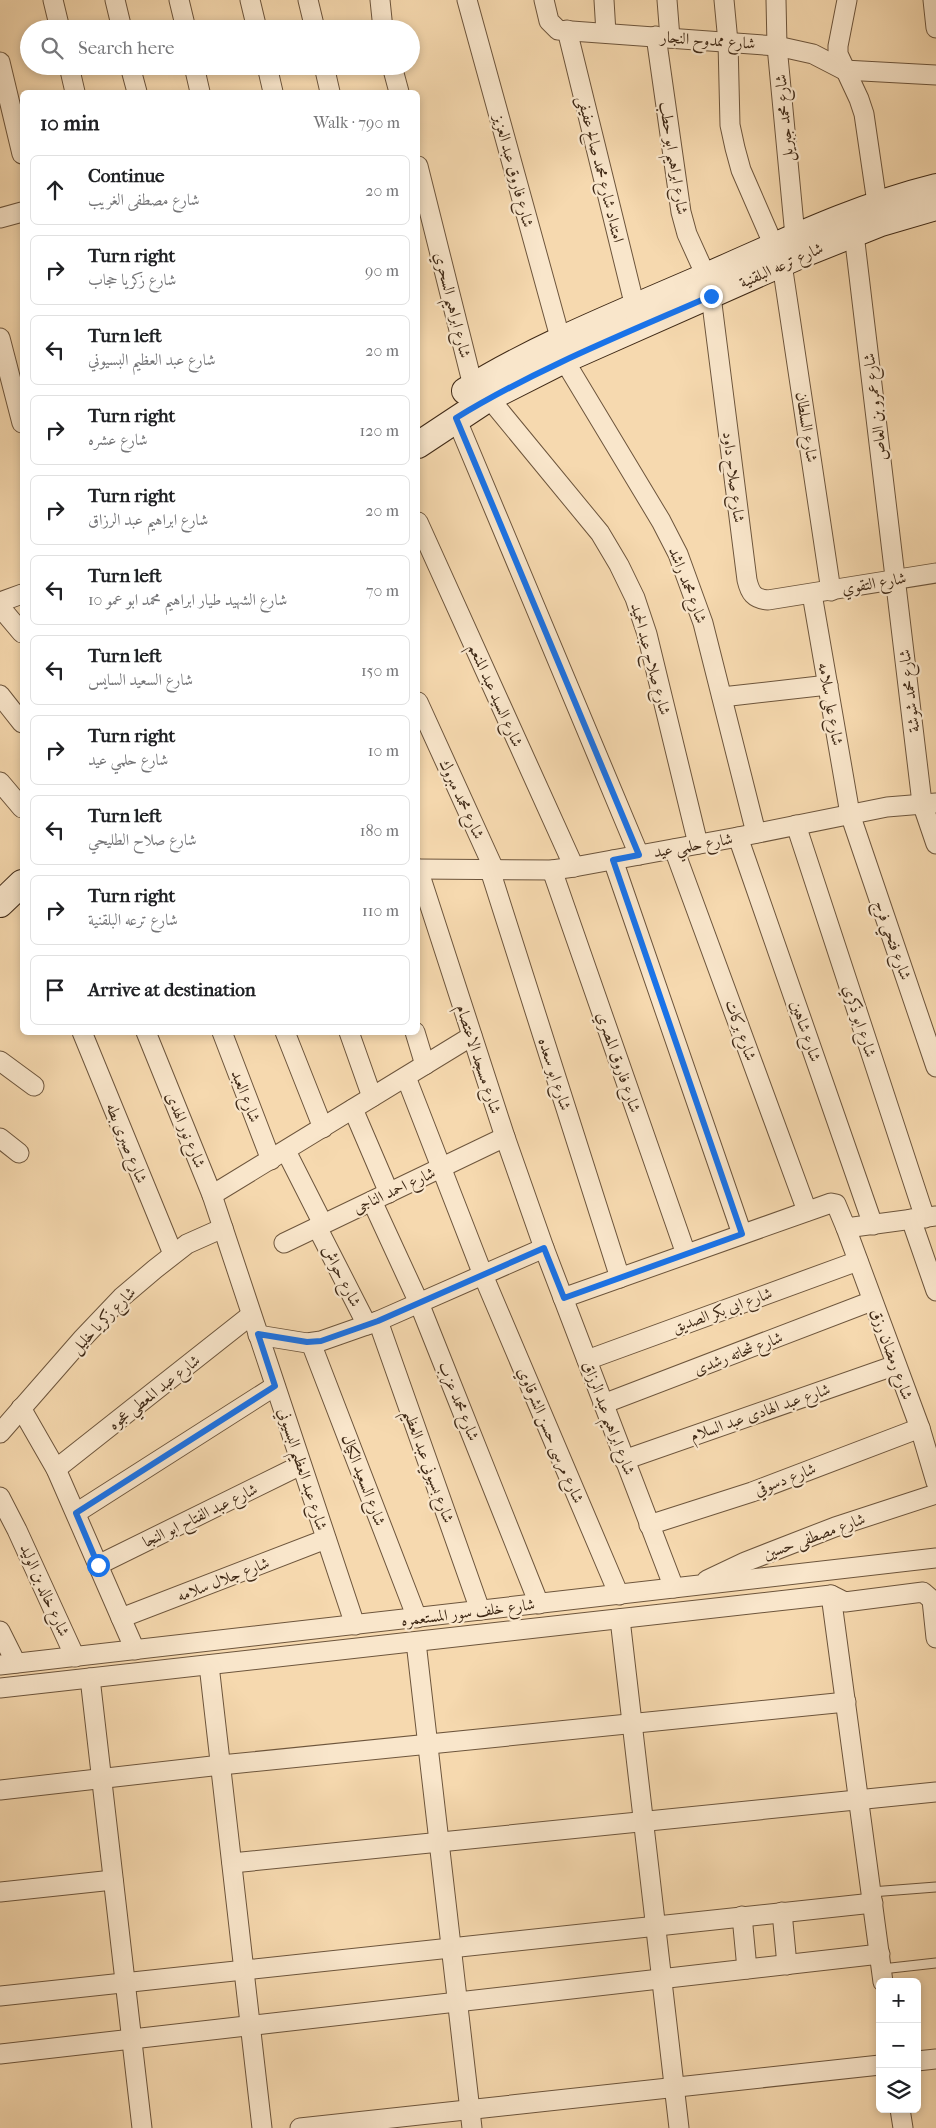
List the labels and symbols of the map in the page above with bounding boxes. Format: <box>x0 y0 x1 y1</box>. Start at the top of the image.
street label: شارع ممدوح النجار <box>658 27 756 58</box>
street label: شارع محمد جبريل <box>771 73 801 162</box>
street label: امتداد شارع محمد صالح عفيفى <box>570 94 628 245</box>
street label: شارع ابراهيم ابو حطب <box>649 100 692 217</box>
street label: شارع فاروق عبد العزيز <box>485 111 538 230</box>
street label: شارع ترعه البلقنية <box>736 238 828 296</box>
street label: شارع ابراهيم السحري <box>424 250 475 361</box>
route end <box>700 285 723 308</box>
street label: شارع عمرو بن العاص <box>859 352 895 462</box>
street label: شارع السلطان <box>788 390 822 464</box>
street label: شارع صلاح داود <box>714 430 749 524</box>
street label: شارع محمد راشد <box>661 544 711 627</box>
street label: شارع التقوي <box>840 568 908 602</box>
street label: شارع صلاح عبد الحميد <box>622 601 675 718</box>
street label: شارع السيد عبد المنعم <box>459 640 527 752</box>
street label: شارع محمد شوشة <box>894 648 927 734</box>
street label: شارع على سلامه <box>810 661 848 748</box>
street label: شارع محمد مبروك <box>432 756 489 844</box>
street label: شارع حلمي عيد <box>652 829 735 867</box>
street label: شارع فتحي فرج <box>865 898 916 984</box>
street label: شارع ابو ذكري <box>836 982 881 1061</box>
street label: شارع بركات <box>717 997 761 1065</box>
street label: شارع شاهين <box>783 998 825 1065</box>
street label: شارع مسجد الاعتصام <box>448 1002 506 1118</box>
street label: شارع فاروق المصري <box>589 1009 645 1116</box>
street label: شارع ابو سعده <box>531 1035 576 1114</box>
street label: شارع العبد <box>224 1067 265 1126</box>
street label: شارع نور الهدى <box>158 1089 210 1172</box>
street label: شارع صبرى بطه <box>99 1100 152 1187</box>
street label: شارع احمد الناجى <box>350 1163 440 1221</box>
street label: شارع حواش <box>315 1242 366 1312</box>
street label: شارع زكريا خليل <box>66 1283 142 1360</box>
street label: شارع ابى بكر الصديق <box>669 1283 776 1341</box>
street label: شارع رمضان رزق <box>863 1306 917 1403</box>
street label: شارع شحاته رشدى <box>691 1327 787 1382</box>
street label: شارع عبد المعطي عجوه <box>104 1350 207 1438</box>
street label: شارع ابراهيم عبد الرزاق <box>572 1358 639 1480</box>
street label: شارع محمد عزب <box>431 1359 484 1445</box>
street label: شارع مرسى حسن الشرقاوي <box>510 1364 588 1507</box>
street label: شارع عبد الهادى عبد السلام <box>687 1379 834 1450</box>
street label: شارع عبد العظيم البسيوني <box>268 1405 332 1535</box>
street label: شارع بسيوني عبد العظيم <box>393 1407 458 1528</box>
street label: شارع السعيد الكيال <box>334 1432 390 1530</box>
street label: شارع دسوقي <box>752 1459 820 1503</box>
street label: شارع عبد الفتاح ابو النجا <box>139 1479 263 1556</box>
street label: شارع مصطفى حسين <box>760 1509 869 1567</box>
street label: شارع خالد بن الوليد <box>12 1541 74 1641</box>
street label: شارع جلال سلامه <box>174 1553 273 1609</box>
route start <box>87 1554 110 1577</box>
street label: شارع خلف سور المستعمره <box>400 1594 537 1634</box>

